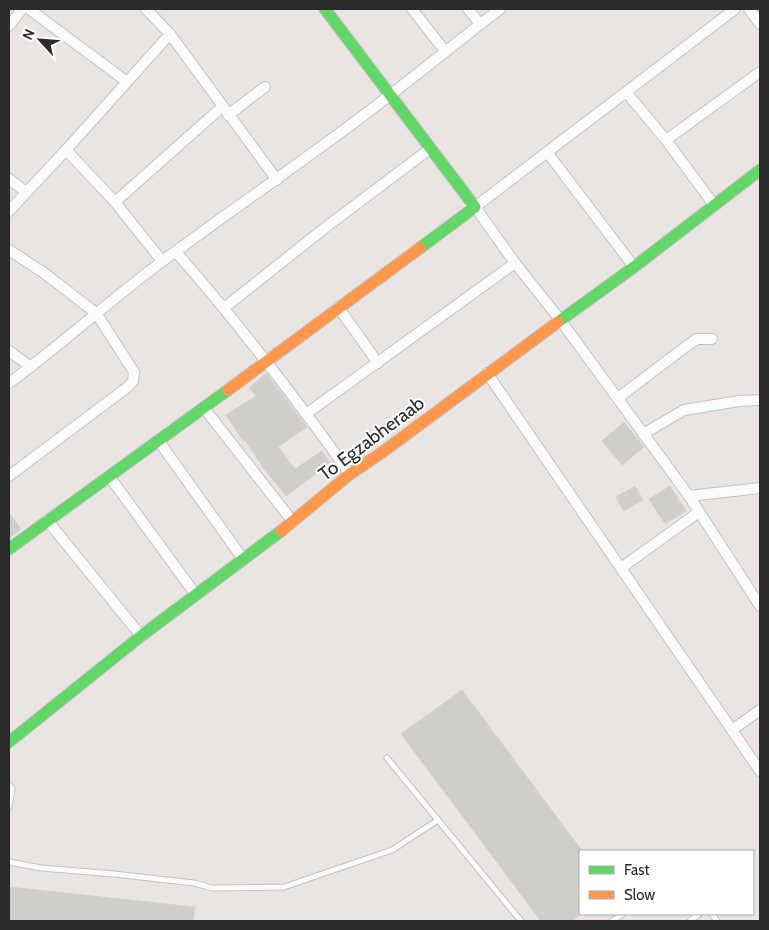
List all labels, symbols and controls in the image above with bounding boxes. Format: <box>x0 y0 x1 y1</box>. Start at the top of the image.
north arrow <box>15 15 65 65</box>
text: N <box>18 26 39 43</box>
street label: To Egzabheraab <box>314 391 429 486</box>
legend <box>579 850 754 915</box>
text: Fast <box>624 861 649 879</box>
text: Slow <box>624 886 655 904</box>

